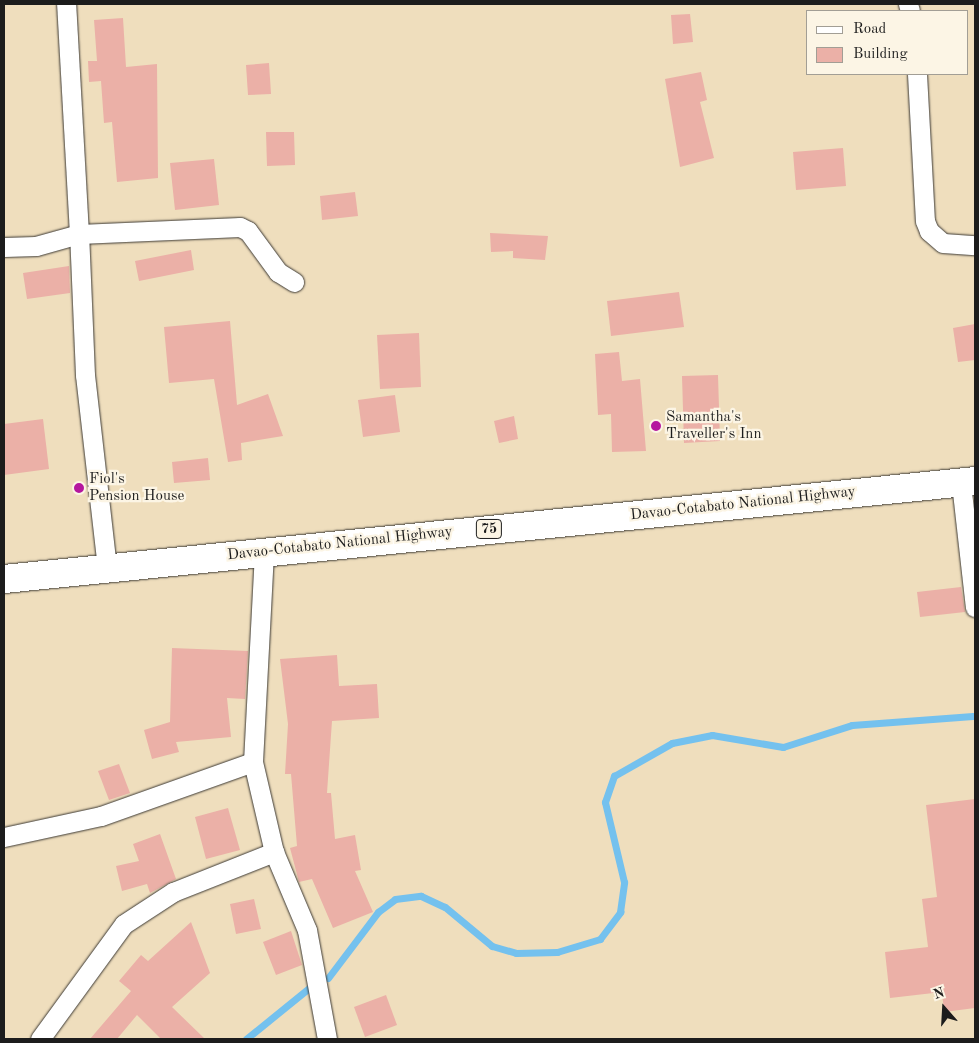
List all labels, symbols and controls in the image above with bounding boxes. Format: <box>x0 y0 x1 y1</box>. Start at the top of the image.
legend <box>806 10 969 75</box>
text: Road <box>853 22 886 37</box>
text: Building <box>853 47 908 62</box>
place label: Samantha's Traveller's Inn <box>666 408 761 443</box>
marker: Samantha's Traveller's Inn <box>650 420 662 432</box>
place label: Fiol's Pension House <box>89 470 184 505</box>
marker: Fiol's Pension House <box>73 482 85 494</box>
street label: Davao-Cotabato National Highway <box>629 483 857 525</box>
road number: 75 <box>475 518 503 540</box>
street label: Davao-Cotabato National Highway <box>226 523 454 565</box>
north arrow <box>919 983 969 1033</box>
text: N <box>932 985 946 1002</box>

